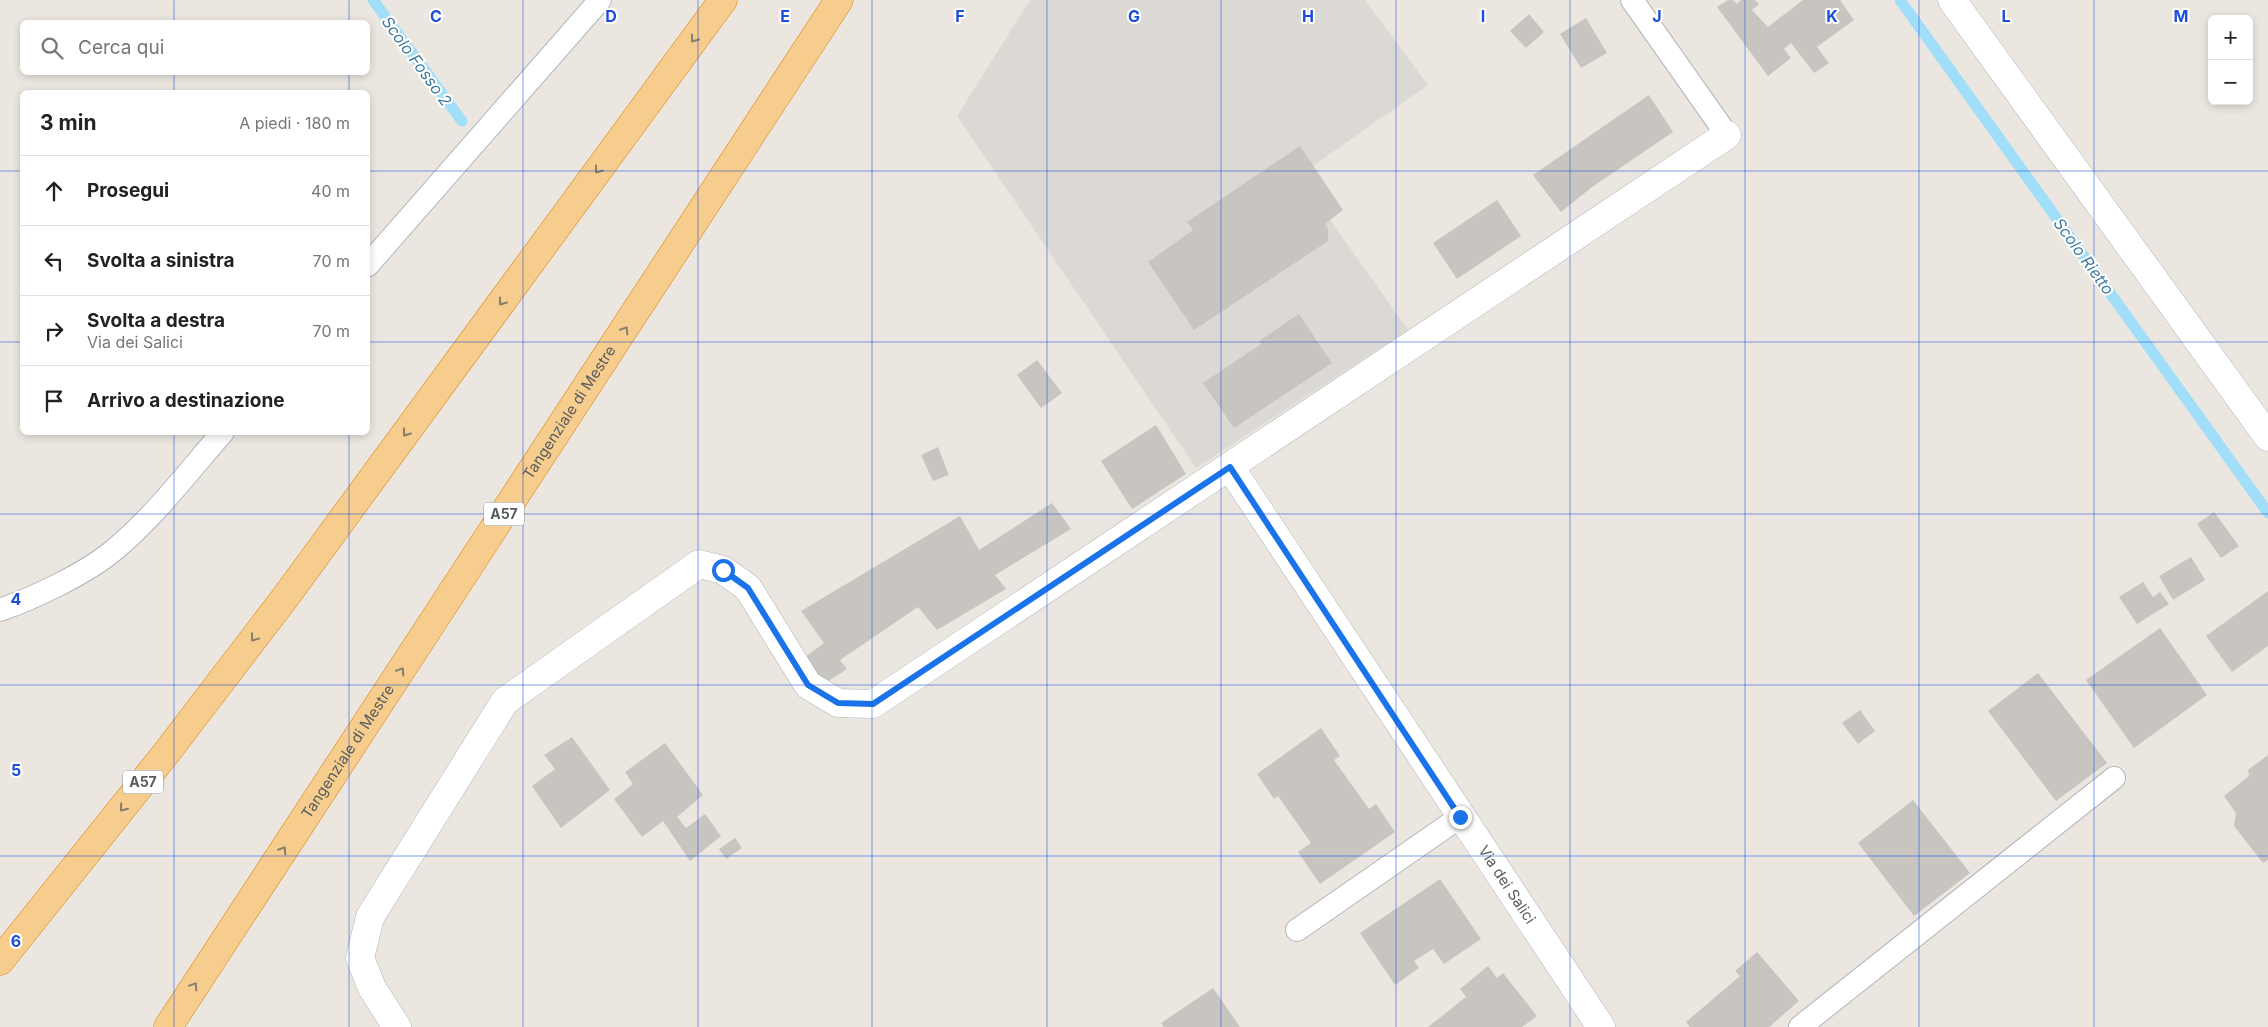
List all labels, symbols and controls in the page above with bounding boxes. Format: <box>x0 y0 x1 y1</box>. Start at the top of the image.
text: C <box>430 6 442 26</box>
text: D <box>605 6 617 26</box>
text: E <box>780 6 790 26</box>
text: F <box>955 6 965 26</box>
text: G <box>1128 6 1140 26</box>
text: H <box>1302 6 1314 26</box>
text: I <box>1481 6 1485 26</box>
text: J <box>1652 6 1662 26</box>
text: K <box>1826 6 1838 26</box>
text: L <box>2001 6 2011 26</box>
text: M <box>2174 6 2188 26</box>
water label: Scolo Fosso 2 <box>378 12 456 110</box>
map controls <box>2208 15 2253 105</box>
button: + <box>2208 15 2253 60</box>
search box <box>20 20 370 75</box>
one-way arrow <box>691 33 700 43</box>
icon: search <box>38 34 66 62</box>
text: Cerca qui <box>78 36 164 59</box>
button: − <box>2208 60 2253 105</box>
text: 3 min <box>40 110 96 135</box>
text: A piedi · 180 m <box>239 113 350 133</box>
one-way arrow <box>595 165 604 174</box>
icon: ahead <box>40 177 68 205</box>
text: Prosegui <box>87 179 169 202</box>
text: 40 m <box>311 181 350 201</box>
water label: Scolo Rietto <box>2049 214 2119 298</box>
icon: left <box>40 247 68 275</box>
text: Svolta a sinistra <box>87 249 235 272</box>
text: 70 m <box>313 251 350 271</box>
one-way arrow <box>499 296 508 306</box>
text: Svolta a destra <box>87 309 225 332</box>
icon: right <box>40 317 68 345</box>
text: 70 m <box>313 321 350 341</box>
one-way arrow <box>619 326 628 335</box>
text: Via dei Salici <box>87 332 183 352</box>
street label: Tangenziale di Mestre <box>518 342 620 483</box>
icon: arrive <box>40 387 68 415</box>
text: Arrivo a destinazione <box>87 389 285 412</box>
one-way arrow <box>403 427 412 437</box>
road number: A57 <box>484 502 524 526</box>
route start <box>712 559 735 582</box>
text: 4 <box>11 589 22 609</box>
one-way arrow <box>252 632 260 641</box>
one-way arrow <box>395 667 405 676</box>
street label: Tangenziale di Mestre <box>297 681 398 822</box>
text: 5 <box>11 760 21 780</box>
road number: A57 <box>123 770 163 794</box>
one-way arrow <box>120 802 128 811</box>
route end <box>1449 806 1472 829</box>
street label: Via dei Salici <box>1474 842 1540 927</box>
one-way arrow <box>277 847 287 856</box>
text: 6 <box>11 931 21 951</box>
one-way arrow <box>188 983 198 992</box>

